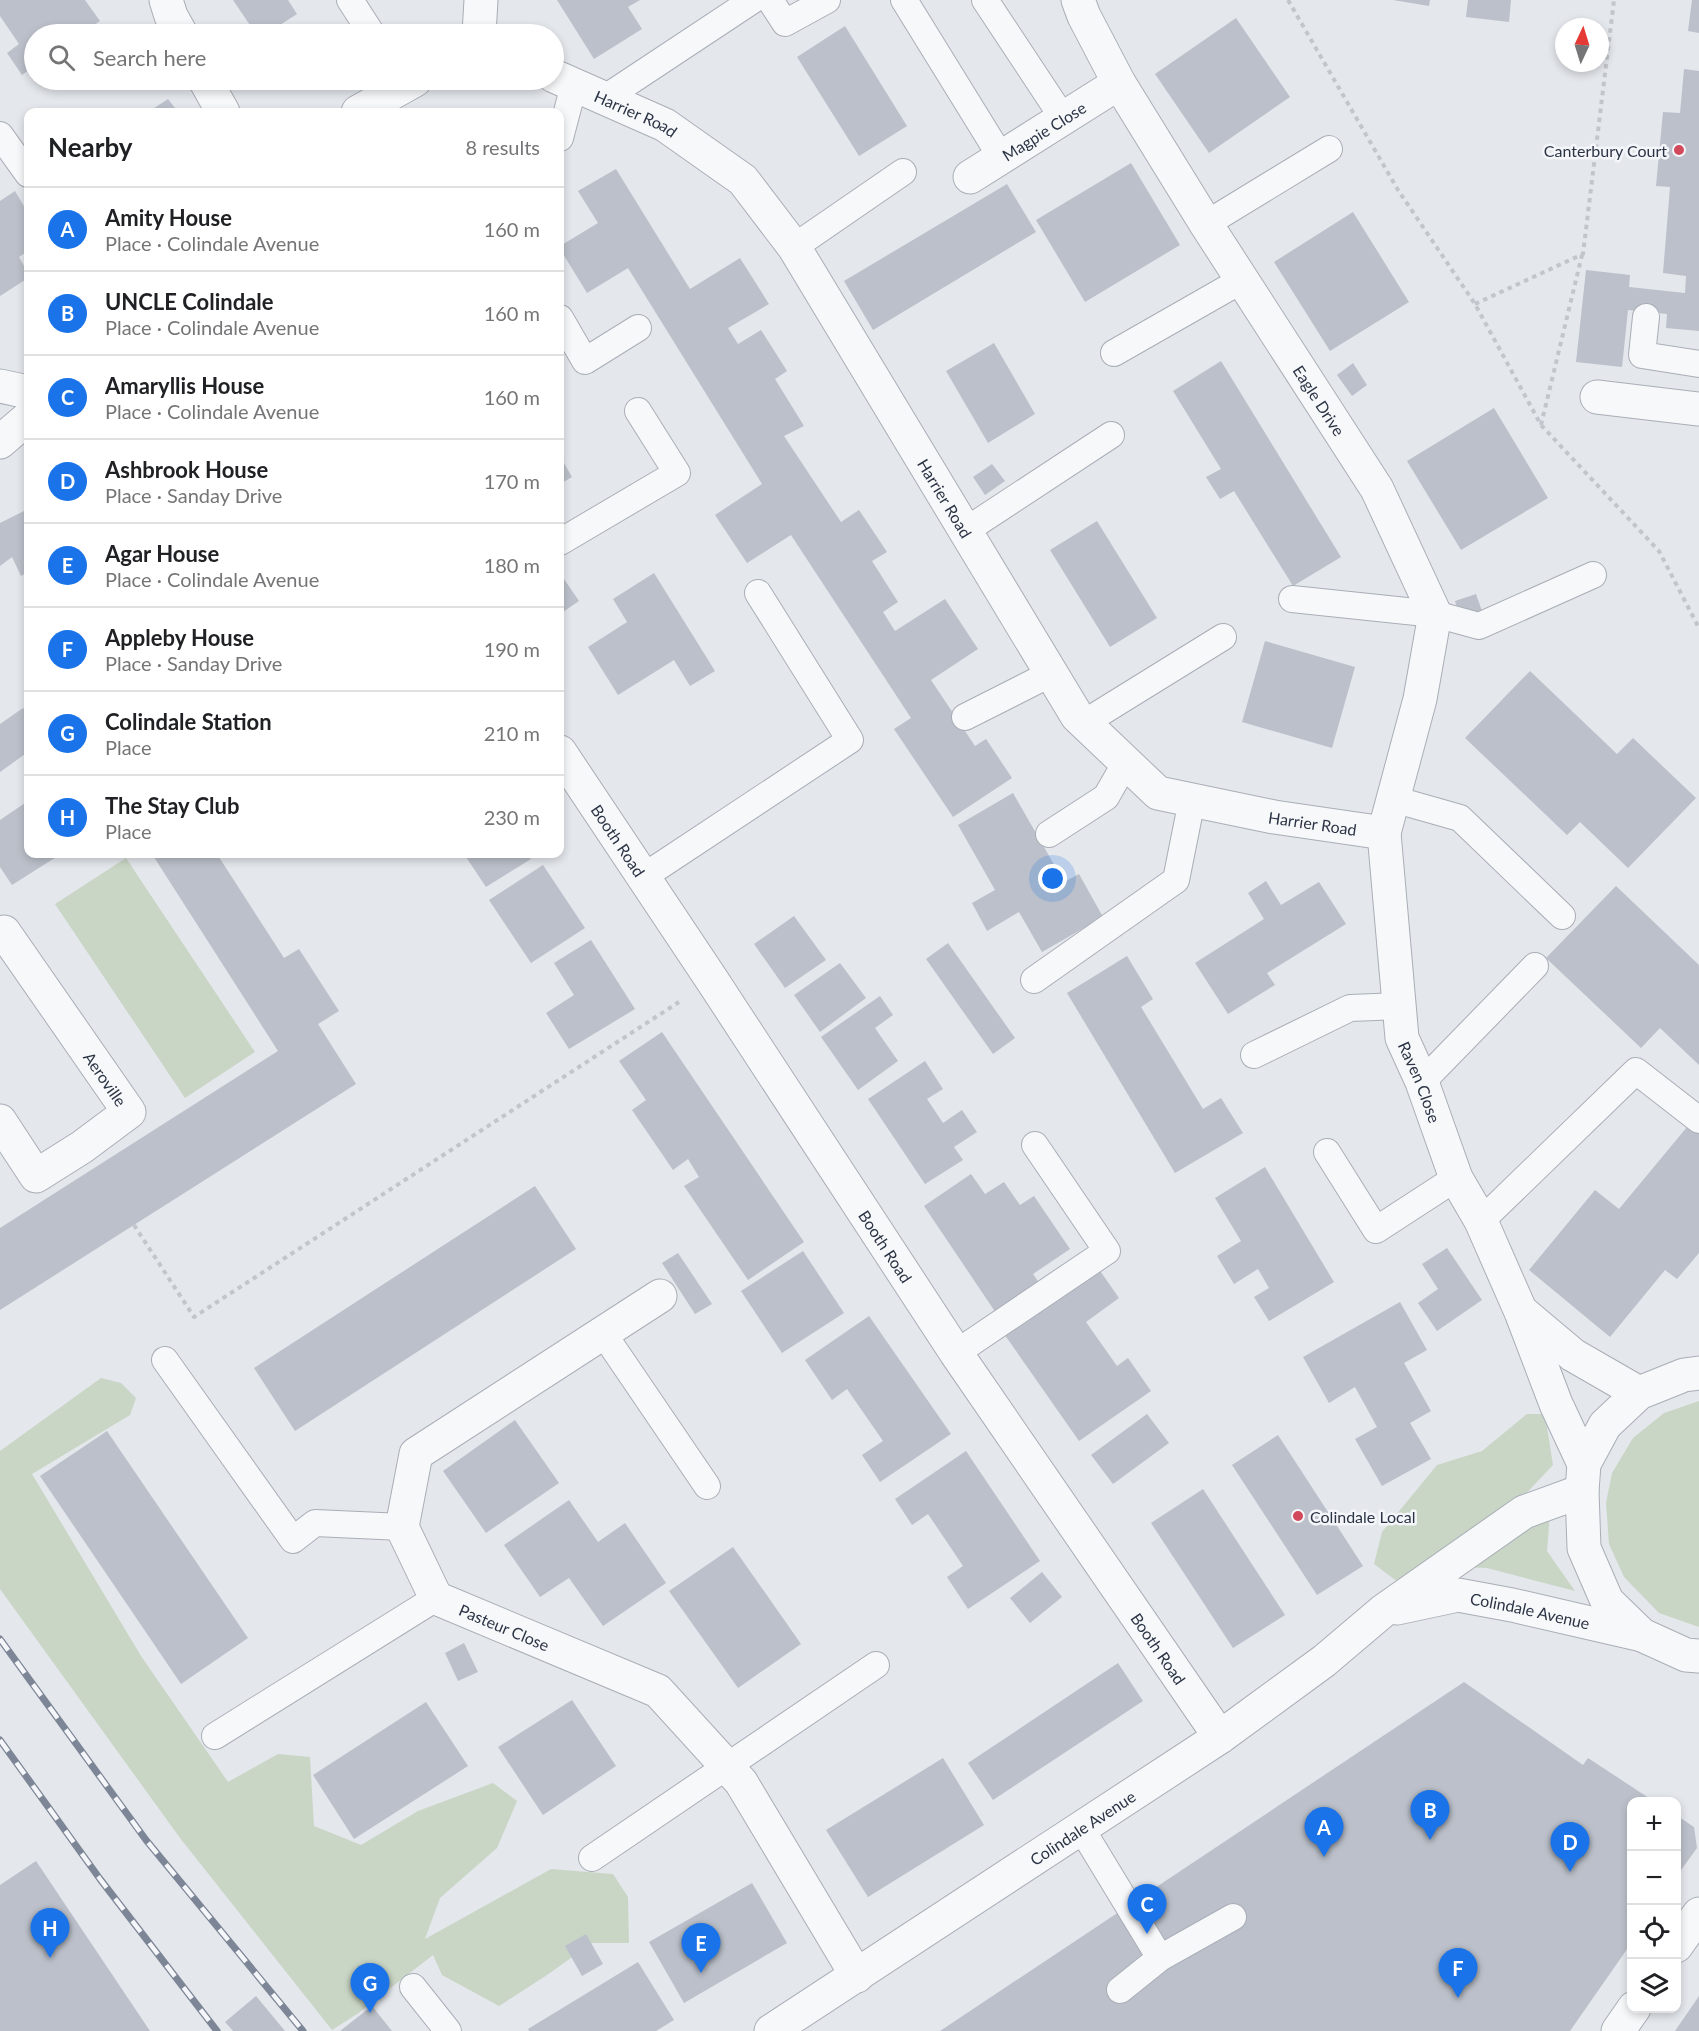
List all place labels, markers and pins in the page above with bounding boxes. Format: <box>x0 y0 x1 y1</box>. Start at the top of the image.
place label: Canterbury Court <box>1544 141 1667 160</box>
marker: Canterbury Court <box>1672 143 1686 157</box>
place label: Colindale Local <box>1310 1507 1415 1526</box>
marker: Colindale Local <box>1291 1509 1305 1523</box>
pin: B <box>1410 1790 1450 1840</box>
pin: A <box>1304 1808 1344 1857</box>
pin: D <box>1550 1822 1590 1872</box>
pin: C <box>1128 1884 1166 1934</box>
pin: H <box>31 1908 70 1958</box>
pin: E <box>682 1924 720 1973</box>
pin: F <box>1438 1948 1478 1998</box>
pin: G <box>350 1964 389 2013</box>

